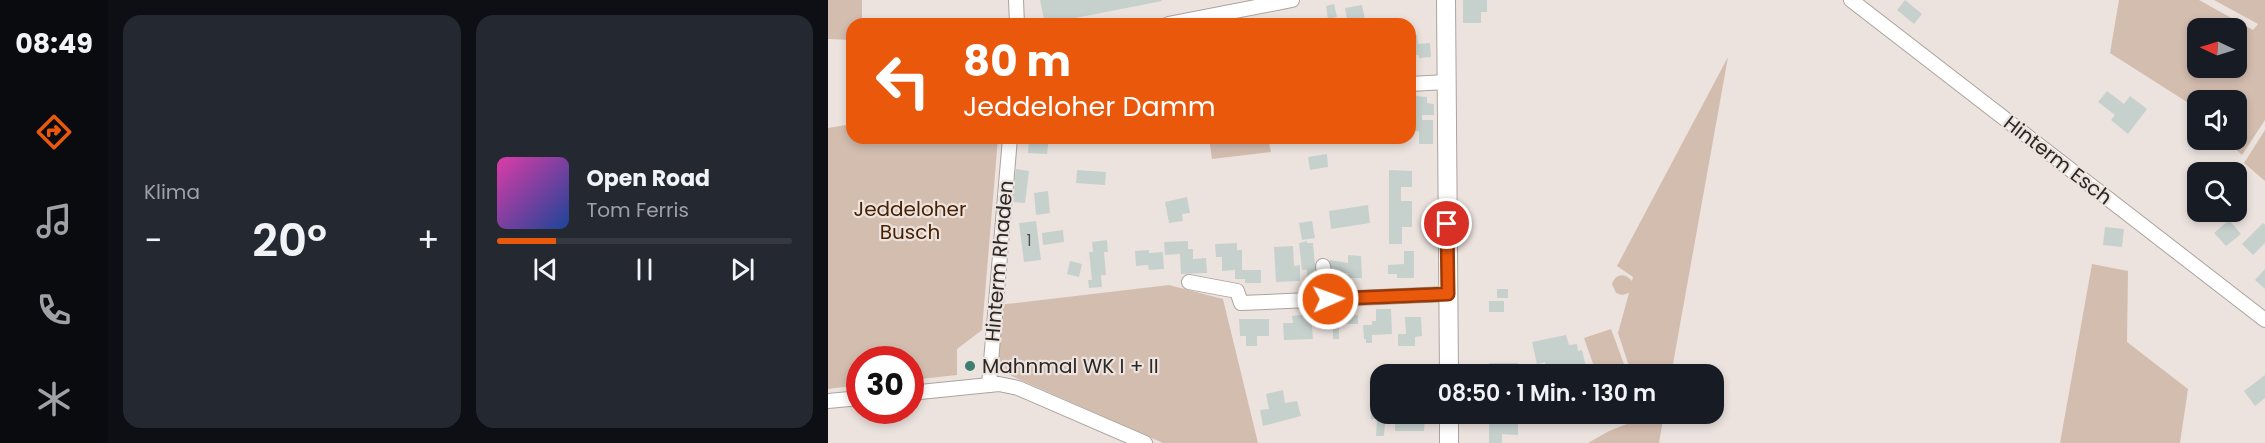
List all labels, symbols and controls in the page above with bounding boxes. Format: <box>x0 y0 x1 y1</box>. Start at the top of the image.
north arrow <box>2187 18 2247 78</box>
map controls <box>2187 18 2247 222</box>
text: 08:49 <box>15 25 93 62</box>
text: 80 m <box>963 32 1071 91</box>
icon: left <box>864 42 942 120</box>
text: Jeddeloher Damm <box>963 88 1215 125</box>
button: sound <box>2187 90 2247 150</box>
street label: Hinterm Esch <box>1998 109 2118 211</box>
icon: directions <box>33 111 75 153</box>
button: search <box>2187 162 2247 222</box>
text: Open Road <box>587 163 710 194</box>
text: Klima <box>144 178 200 206</box>
street label: Hinterm Rhaden <box>978 179 1020 343</box>
park label: Jeddeloher Busch <box>854 195 966 246</box>
text: Tom Ferris <box>587 196 689 224</box>
pin <box>1421 198 1472 249</box>
icon: music <box>33 200 75 242</box>
icon: arrive <box>1430 207 1463 240</box>
text: 20° <box>252 209 327 272</box>
text: − <box>144 217 162 264</box>
text: + <box>417 217 440 264</box>
house number: 1 <box>1026 229 1032 252</box>
icon: previous <box>529 253 562 286</box>
icon: pause <box>628 253 661 286</box>
icon: next <box>726 253 759 286</box>
position arrow <box>1296 267 1360 331</box>
icon: phone <box>33 289 75 331</box>
speed limit sign: 30 <box>846 346 924 424</box>
place label: Mahnmal WK I + II <box>982 352 1159 380</box>
marker: Mahnmal WK I + II <box>963 359 977 373</box>
icon: climate <box>33 378 75 420</box>
text: 08:50 · 1 Min. · 130 m <box>1438 378 1656 409</box>

